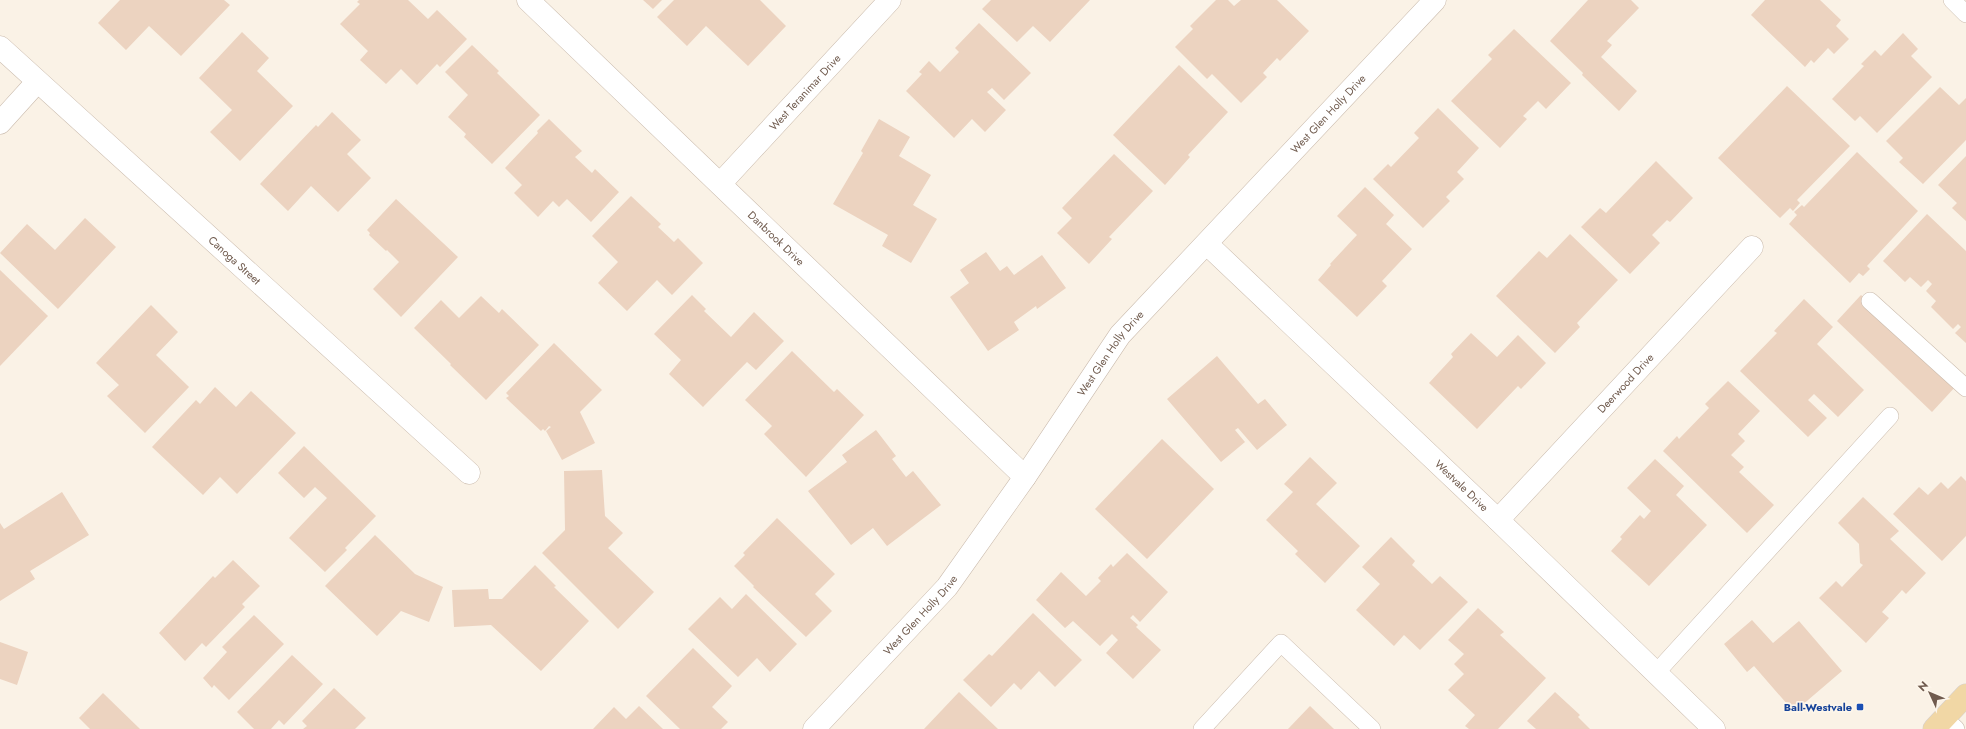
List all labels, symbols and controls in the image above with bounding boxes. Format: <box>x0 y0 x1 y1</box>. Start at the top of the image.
street label: West Teranimar Drive <box>765 50 845 134</box>
street label: West Glen Holly Drive <box>1287 70 1370 157</box>
street label: Danbrook Drive <box>744 207 808 270</box>
street label: Canoga Street <box>205 232 265 288</box>
street label: West Glen Holly Drive <box>1073 306 1148 399</box>
street label: Deerwood Drive <box>1594 349 1657 417</box>
street label: Westvale Drive <box>1431 456 1492 515</box>
street label: West Glen Holly Drive <box>879 571 961 658</box>
north arrow <box>1910 673 1950 713</box>
text: N <box>1914 677 1932 695</box>
place label: Ball-Westvale <box>1784 699 1852 715</box>
marker: Ball-Westvale <box>1855 702 1865 712</box>

